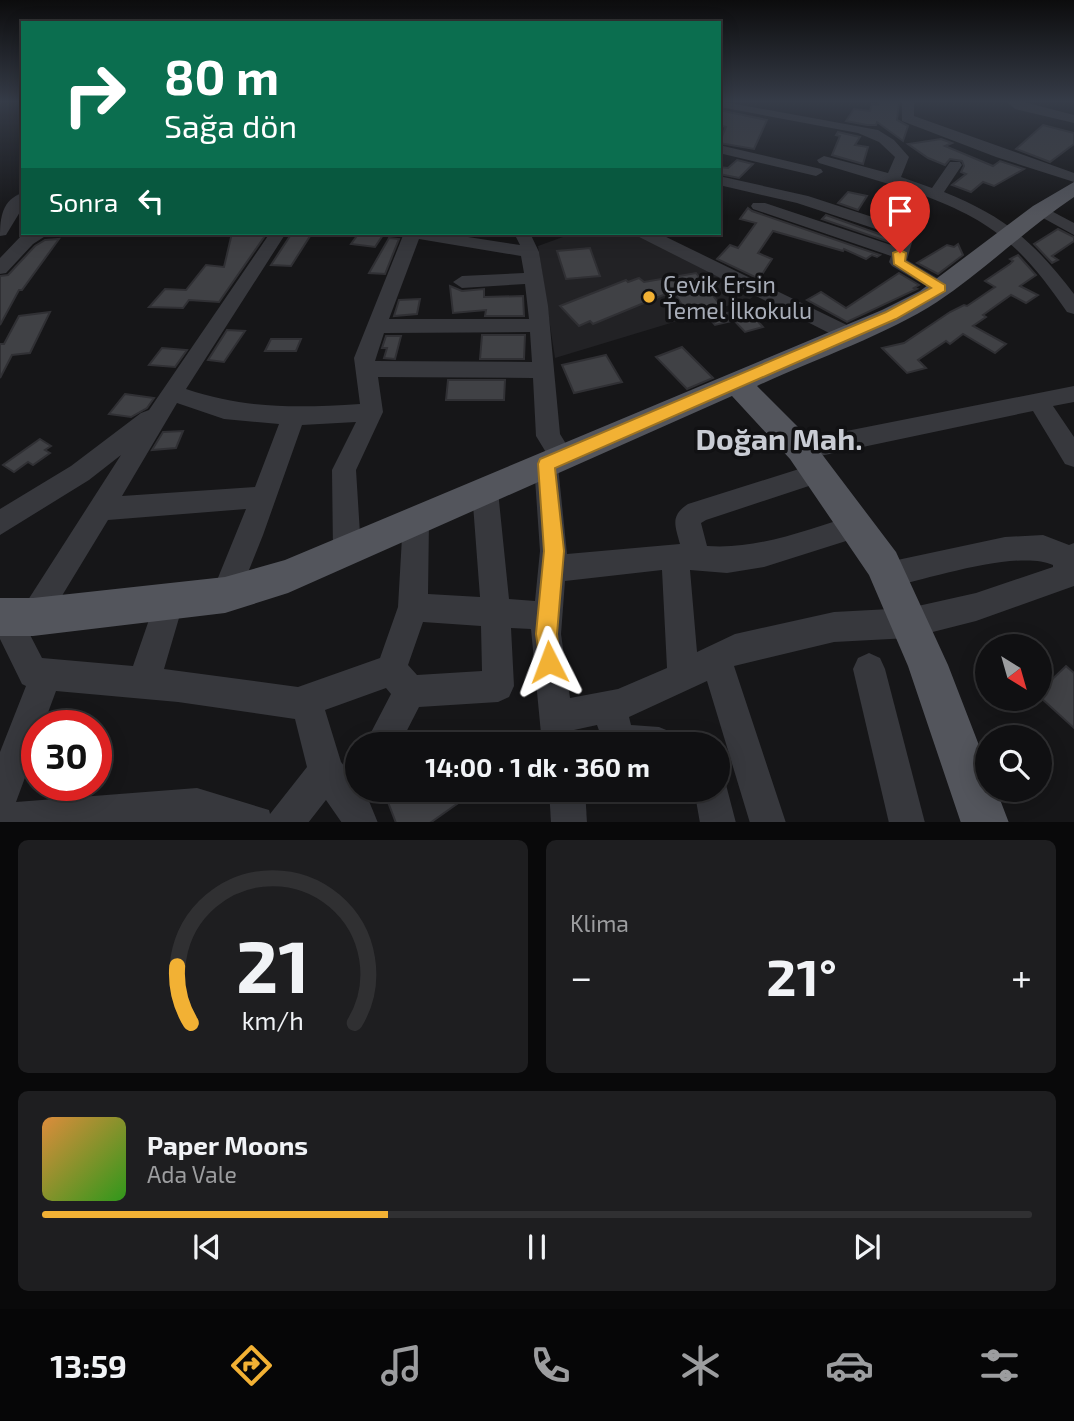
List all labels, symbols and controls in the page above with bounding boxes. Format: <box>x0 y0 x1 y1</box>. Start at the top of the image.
text: 80 m <box>164 46 279 105</box>
icon: right <box>49 49 140 140</box>
text: Sağa dön <box>164 106 297 144</box>
pin <box>870 181 930 253</box>
icon: left <box>132 182 170 220</box>
text: Sonra <box>49 186 118 217</box>
icon: arrive <box>881 192 919 230</box>
place label: Çevik Ersin Temel İlkokulu <box>663 270 812 324</box>
marker: Çevik Ersin Temel İlkokulu <box>641 289 657 305</box>
district label: Doğan Mah. <box>696 420 863 456</box>
position arrow <box>512 625 586 699</box>
north arrow <box>975 634 1052 710</box>
map controls <box>975 634 1052 802</box>
speed limit sign: 30 <box>21 710 112 801</box>
button: search <box>975 725 1052 802</box>
text: 14:00 · 1 dk · 360 m <box>425 751 650 782</box>
text: Klima <box>570 909 629 937</box>
text: 21 <box>236 920 310 1008</box>
text: 21° <box>766 944 837 1006</box>
text: − <box>570 953 592 999</box>
text: + <box>1011 953 1032 999</box>
text: km/h <box>242 1004 304 1034</box>
text: Paper Moons <box>147 1129 308 1160</box>
text: Ada Vale <box>147 1160 237 1188</box>
icon: previous <box>188 1228 226 1266</box>
icon: pause <box>518 1228 556 1266</box>
icon: next <box>848 1228 886 1266</box>
icon: directions <box>227 1341 276 1390</box>
icon: music <box>377 1341 426 1390</box>
icon: phone <box>526 1341 575 1390</box>
icon: climate <box>676 1341 725 1390</box>
icon: car <box>825 1341 874 1390</box>
icon: filters <box>975 1341 1024 1390</box>
text: 13:59 <box>50 1346 127 1384</box>

